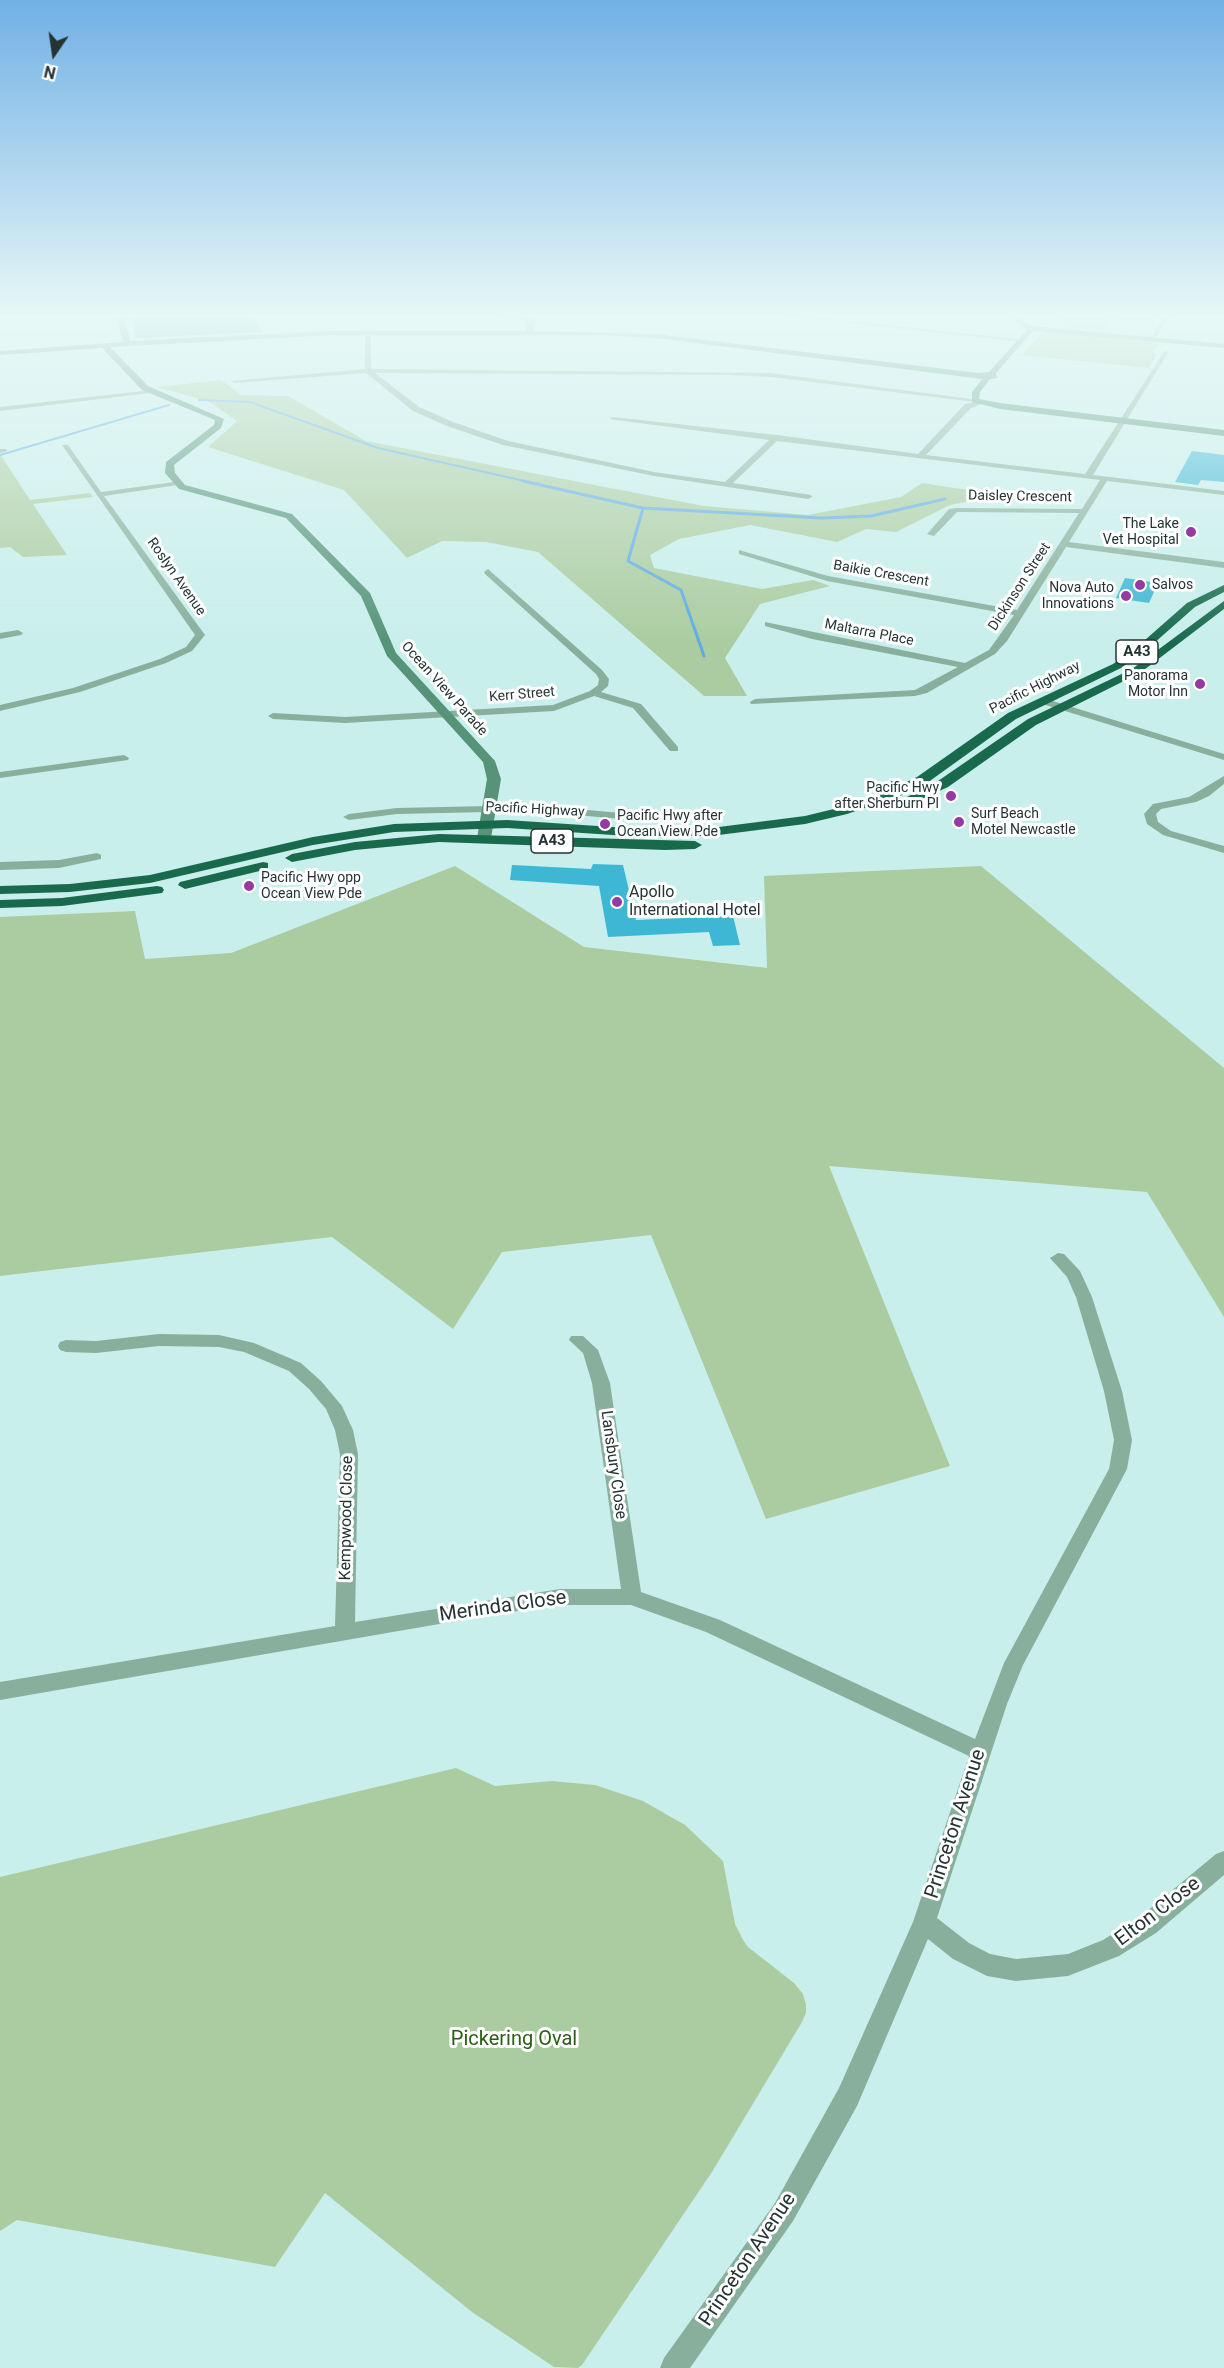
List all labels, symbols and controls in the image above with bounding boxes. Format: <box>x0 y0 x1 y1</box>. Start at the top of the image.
north arrow <box>24 24 84 84</box>
text: N <box>42 62 57 83</box>
street label: Daisley Crescent <box>968 488 1072 506</box>
place label: The Lake Vet Hospital <box>1103 516 1179 548</box>
marker: The Lake Vet Hospital <box>1184 525 1198 539</box>
street label: Roslyn Avenue <box>143 535 209 619</box>
street label: Dickinson Street <box>985 540 1055 634</box>
street label: Baikie Crescent <box>832 557 930 591</box>
place label: Salvos <box>1152 577 1193 593</box>
marker: Salvos <box>1133 578 1147 592</box>
place label: Nova Auto Innovations <box>1042 580 1114 612</box>
marker: Nova Auto Innovations <box>1119 589 1133 603</box>
street label: Maltarra Place <box>823 616 915 650</box>
street label: Ocean View Parade <box>397 639 491 739</box>
road number: A43 <box>1116 640 1158 664</box>
street label: Pacific Highway <box>987 658 1083 718</box>
place label: Panorama Motor Inn <box>1124 668 1188 700</box>
marker: Panorama Motor Inn <box>1193 677 1207 691</box>
street label: Kerr Street <box>488 684 556 706</box>
place label: Pacific Hwy after Sherburn Pl <box>834 780 939 813</box>
marker: Pacific Hwy after Sherburn Pl <box>944 789 958 803</box>
street label: Pacific Highway <box>485 799 585 821</box>
place label: Surf Beach Motel Newcastle <box>971 806 1076 838</box>
place label: Pacific Hwy after Ocean View Pde <box>617 808 722 840</box>
marker: Surf Beach Motel Newcastle <box>952 815 966 829</box>
marker: Pacific Hwy after Ocean View Pde <box>598 817 612 831</box>
road number: A43 <box>531 829 573 853</box>
place label: Pacific Hwy opp Ocean View Pde <box>261 870 362 903</box>
marker: Pacific Hwy opp Ocean View Pde <box>242 879 256 893</box>
place label: Apollo International Hotel <box>629 883 761 921</box>
marker: Apollo International Hotel <box>610 895 624 909</box>
street label: Lansbury Close <box>596 1409 630 1521</box>
street label: Kempwood Close <box>336 1455 358 1581</box>
street label: Merinda Close <box>438 1586 568 1628</box>
street label: Princeton Avenue <box>921 1746 991 1902</box>
street label: Elton Close <box>1111 1872 1205 1952</box>
park label: Pickering Oval <box>451 2028 577 2052</box>
street label: Princeton Avenue <box>695 2189 801 2331</box>

